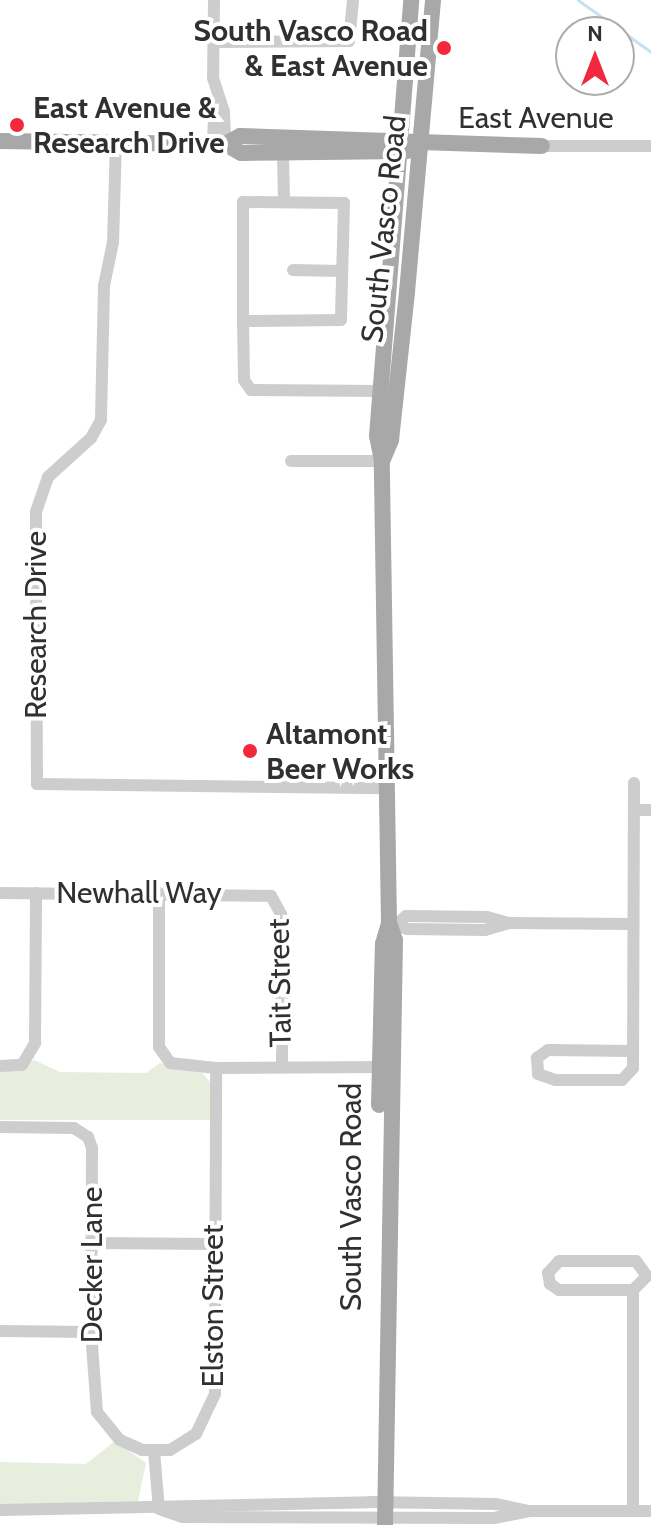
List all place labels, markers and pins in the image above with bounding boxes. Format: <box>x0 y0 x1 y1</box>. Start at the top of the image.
place label: South Vasco Road & East Avenue <box>194 13 428 84</box>
marker: South Vasco Road & East Avenue <box>435 39 453 57</box>
place label: East Avenue & Research Drive <box>33 90 225 160</box>
marker: East Avenue & Research Drive <box>8 116 26 134</box>
place label: Altamont Beer Works <box>266 716 414 786</box>
marker: Altamont Beer Works <box>241 742 259 760</box>

